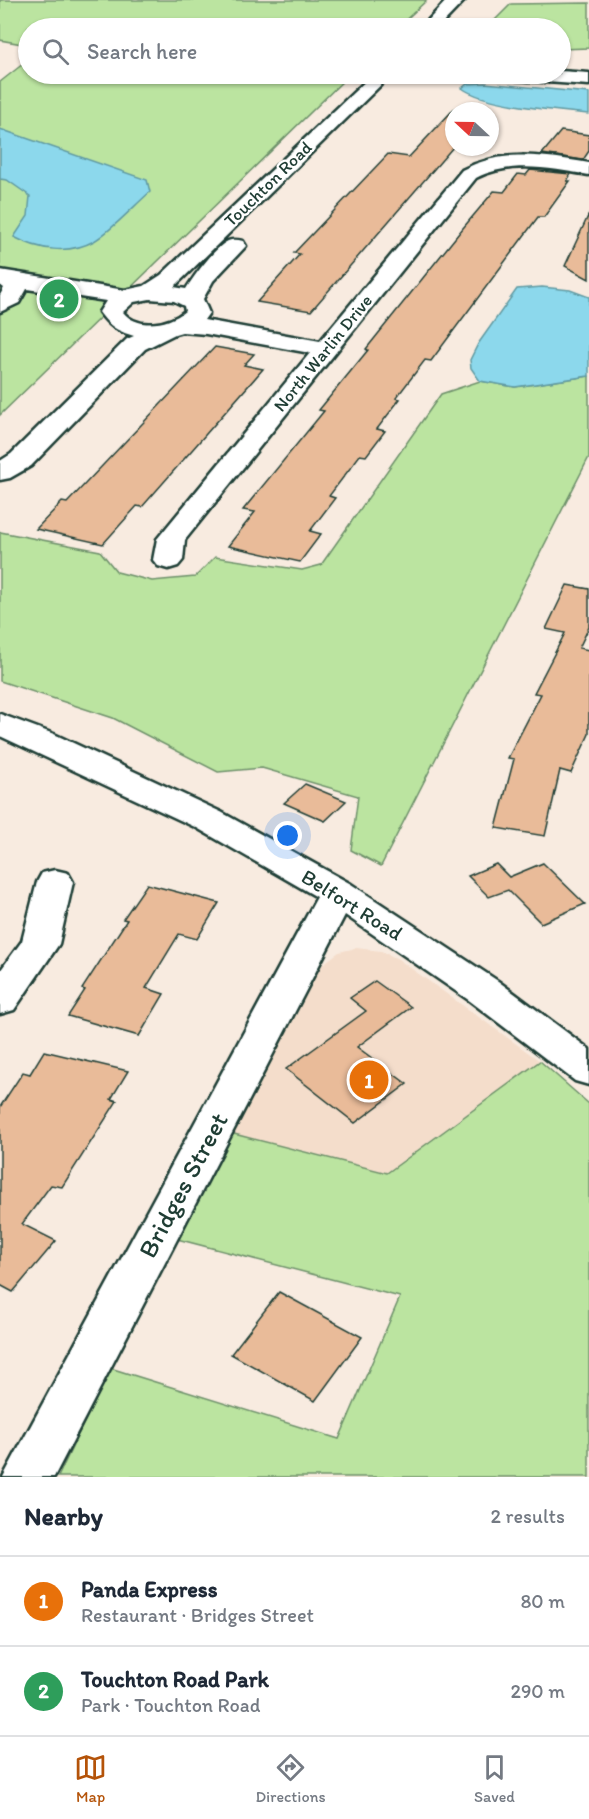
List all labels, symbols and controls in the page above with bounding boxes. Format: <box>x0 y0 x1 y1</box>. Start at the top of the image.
search box <box>18 18 571 84</box>
icon: search <box>39 35 72 68</box>
text: Search here <box>87 38 197 65</box>
north arrow <box>445 102 499 156</box>
street label: Touchton Road <box>219 136 317 231</box>
pin: 2 <box>40 276 78 322</box>
street label: North Warlin Drive <box>269 290 377 416</box>
your location <box>273 821 302 850</box>
street label: Belfort Road <box>297 864 407 946</box>
pin: 1 <box>350 1058 388 1102</box>
street label: Bridges Street <box>131 1107 235 1263</box>
text: Nearby <box>24 1500 103 1532</box>
text: 2 results <box>491 1504 565 1528</box>
text: Panda Express <box>81 1576 218 1603</box>
text: 1 <box>39 1589 48 1613</box>
text: 80 m <box>520 1589 565 1613</box>
text: Restaurant · Bridges Street <box>81 1603 314 1627</box>
text: Touchton Road Park <box>81 1666 269 1693</box>
text: 2 <box>38 1679 49 1703</box>
text: 290 m <box>510 1679 565 1703</box>
text: Park · Touchton Road <box>81 1693 260 1717</box>
tab: Map <box>74 1751 107 1806</box>
tab: Directions <box>255 1751 326 1806</box>
tab: Saved <box>474 1751 515 1806</box>

